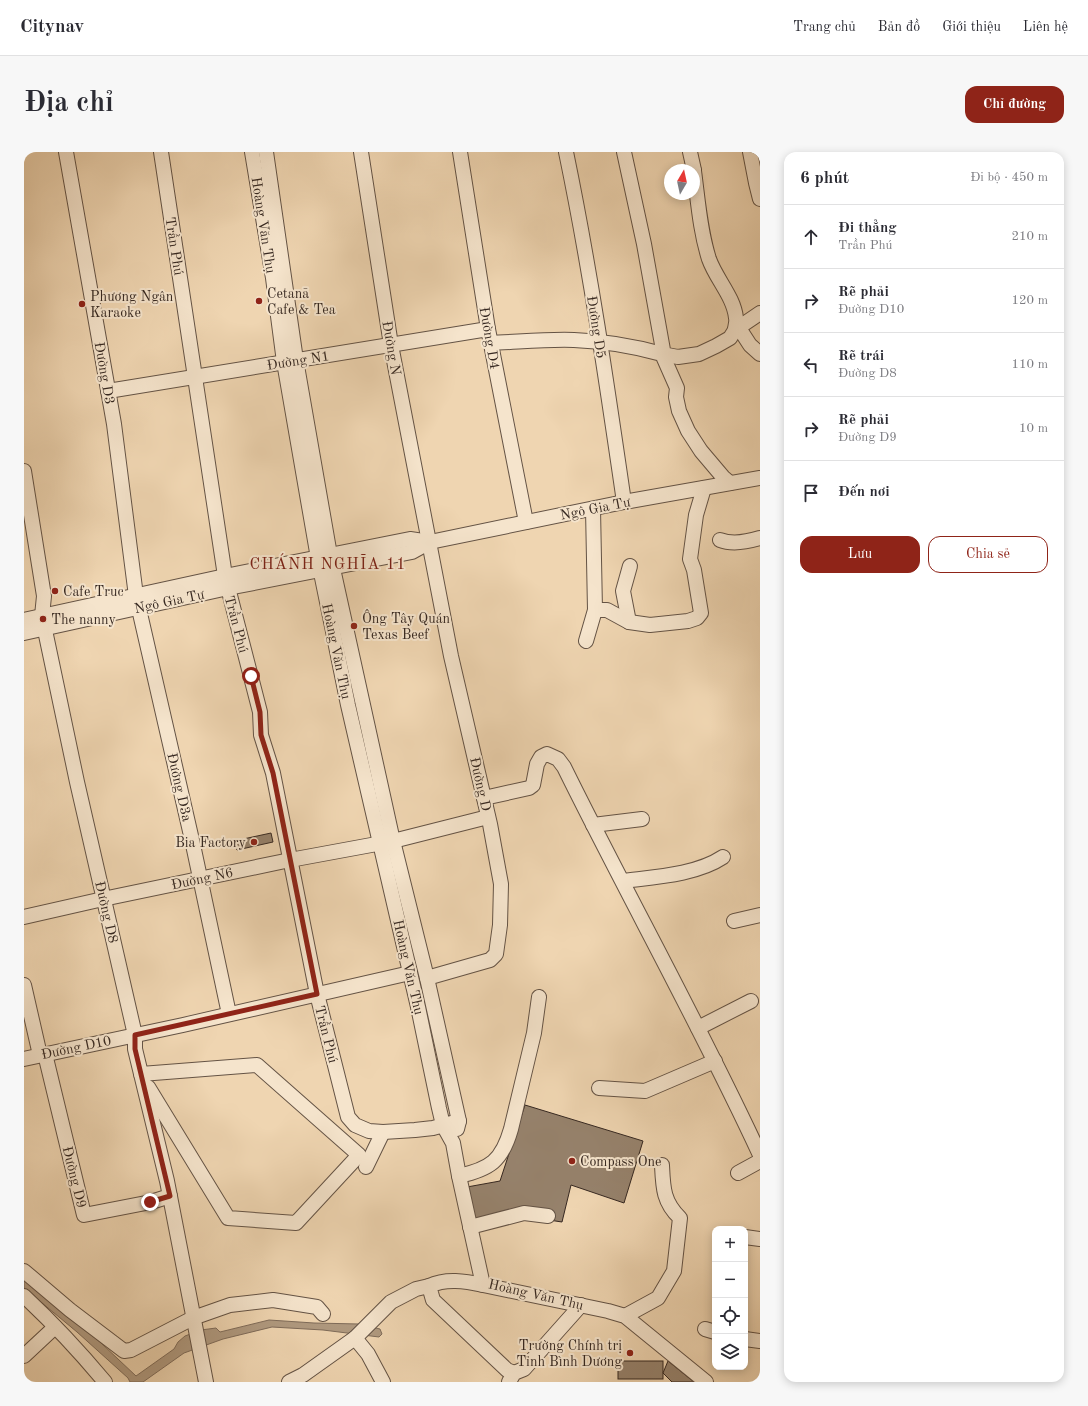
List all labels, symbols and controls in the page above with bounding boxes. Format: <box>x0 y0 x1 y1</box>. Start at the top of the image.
text: Citynav <box>20 18 84 37</box>
text: Trang chủ <box>793 20 856 34</box>
text: Bản đồ <box>878 20 920 34</box>
text: Giới thiệu <box>942 20 1001 34</box>
text: Liên hệ <box>1023 20 1068 34</box>
button: Chỉ đường <box>965 86 1064 123</box>
text: Địa chỉ <box>24 90 113 118</box>
north arrow <box>664 164 700 200</box>
text: 6 phút <box>800 170 849 187</box>
text: Đi bộ · 450 m <box>970 171 1048 184</box>
street label: Hoàng Văn Thụ <box>248 176 278 275</box>
street label: Trần Phú <box>163 216 188 277</box>
text: Đi thẳng <box>838 221 897 236</box>
icon: ahead <box>800 226 822 248</box>
text: 210 m <box>1011 230 1048 243</box>
text: Trần Phú <box>838 239 893 252</box>
text: Rẽ phải <box>838 285 889 300</box>
place label: Cetanā Cafe & Tea <box>267 287 336 317</box>
place label: Phương Ngân Karaoke <box>90 290 174 320</box>
icon: right <box>800 290 822 312</box>
text: 120 m <box>1011 294 1048 307</box>
street label: Đường D5 <box>584 295 608 359</box>
marker: Cetanā Cafe & Tea <box>254 296 264 306</box>
marker: Phương Ngân Karaoke <box>77 299 87 309</box>
text: Đường D10 <box>838 303 904 316</box>
street label: Đường D4 <box>477 306 501 371</box>
street label: Đường N <box>379 320 403 377</box>
street label: Đường D3 <box>92 341 116 406</box>
street label: Đường N1 <box>266 349 330 373</box>
text: Rẽ trái <box>838 349 884 364</box>
icon: left <box>800 354 822 376</box>
text: 110 m <box>1011 358 1048 371</box>
text: Đường D8 <box>838 367 897 380</box>
text: Rẽ phải <box>838 413 889 428</box>
icon: right <box>800 418 822 440</box>
text: 10 m <box>1019 422 1048 435</box>
text: Đường D9 <box>838 431 897 444</box>
icon: arrive <box>800 482 822 504</box>
text: Đến nơi <box>838 485 890 500</box>
street label: Ngô Gia Tự <box>559 495 632 523</box>
button: Lưu <box>800 536 920 573</box>
button: Chia sẻ <box>928 536 1048 573</box>
district label: CHÁNH NGHĨA 11 <box>250 553 406 573</box>
place label: Cafe Truc <box>63 585 124 599</box>
marker: Cafe Truc <box>50 586 60 596</box>
street label: Ngô Gia Tự <box>133 588 206 616</box>
street label: Trần Phú <box>222 594 252 655</box>
street label: Hoàng Văn Thụ <box>319 602 353 701</box>
place label: Ông Tây Quán Texas Beef <box>362 609 451 642</box>
place label: The nanny <box>51 613 117 627</box>
marker: The nanny <box>38 614 48 624</box>
marker: Ông Tây Quán Texas Beef <box>349 621 359 631</box>
route start <box>242 667 260 685</box>
street label: Đường D3a <box>164 751 194 823</box>
street label: Đường D <box>467 756 493 813</box>
place label: Bia Factory <box>175 836 247 850</box>
marker: Bia Factory <box>249 837 259 847</box>
street label: Đường N6 <box>170 866 235 892</box>
street label: Đường D8 <box>92 880 120 945</box>
street label: Hoàng Văn Thụ <box>390 918 426 1017</box>
street label: Trần Phú <box>312 1004 342 1065</box>
street label: Đường D10 <box>40 1034 113 1062</box>
street label: Đường D9 <box>60 1145 88 1210</box>
place label: Compass One <box>580 1155 661 1169</box>
marker: Compass One <box>567 1156 577 1166</box>
route end <box>141 1193 159 1211</box>
map controls <box>712 1226 748 1370</box>
button: + <box>712 1226 748 1262</box>
button: − <box>712 1262 748 1298</box>
street label: Hoàng Văn Thụ <box>487 1277 585 1313</box>
button: locate <box>712 1298 748 1334</box>
button: layers <box>712 1334 748 1370</box>
place label: Trường Chính trị Tỉnh Bình Dương <box>516 1339 622 1369</box>
marker: Trường Chính trị Tỉnh Bình Dương <box>625 1348 635 1358</box>

